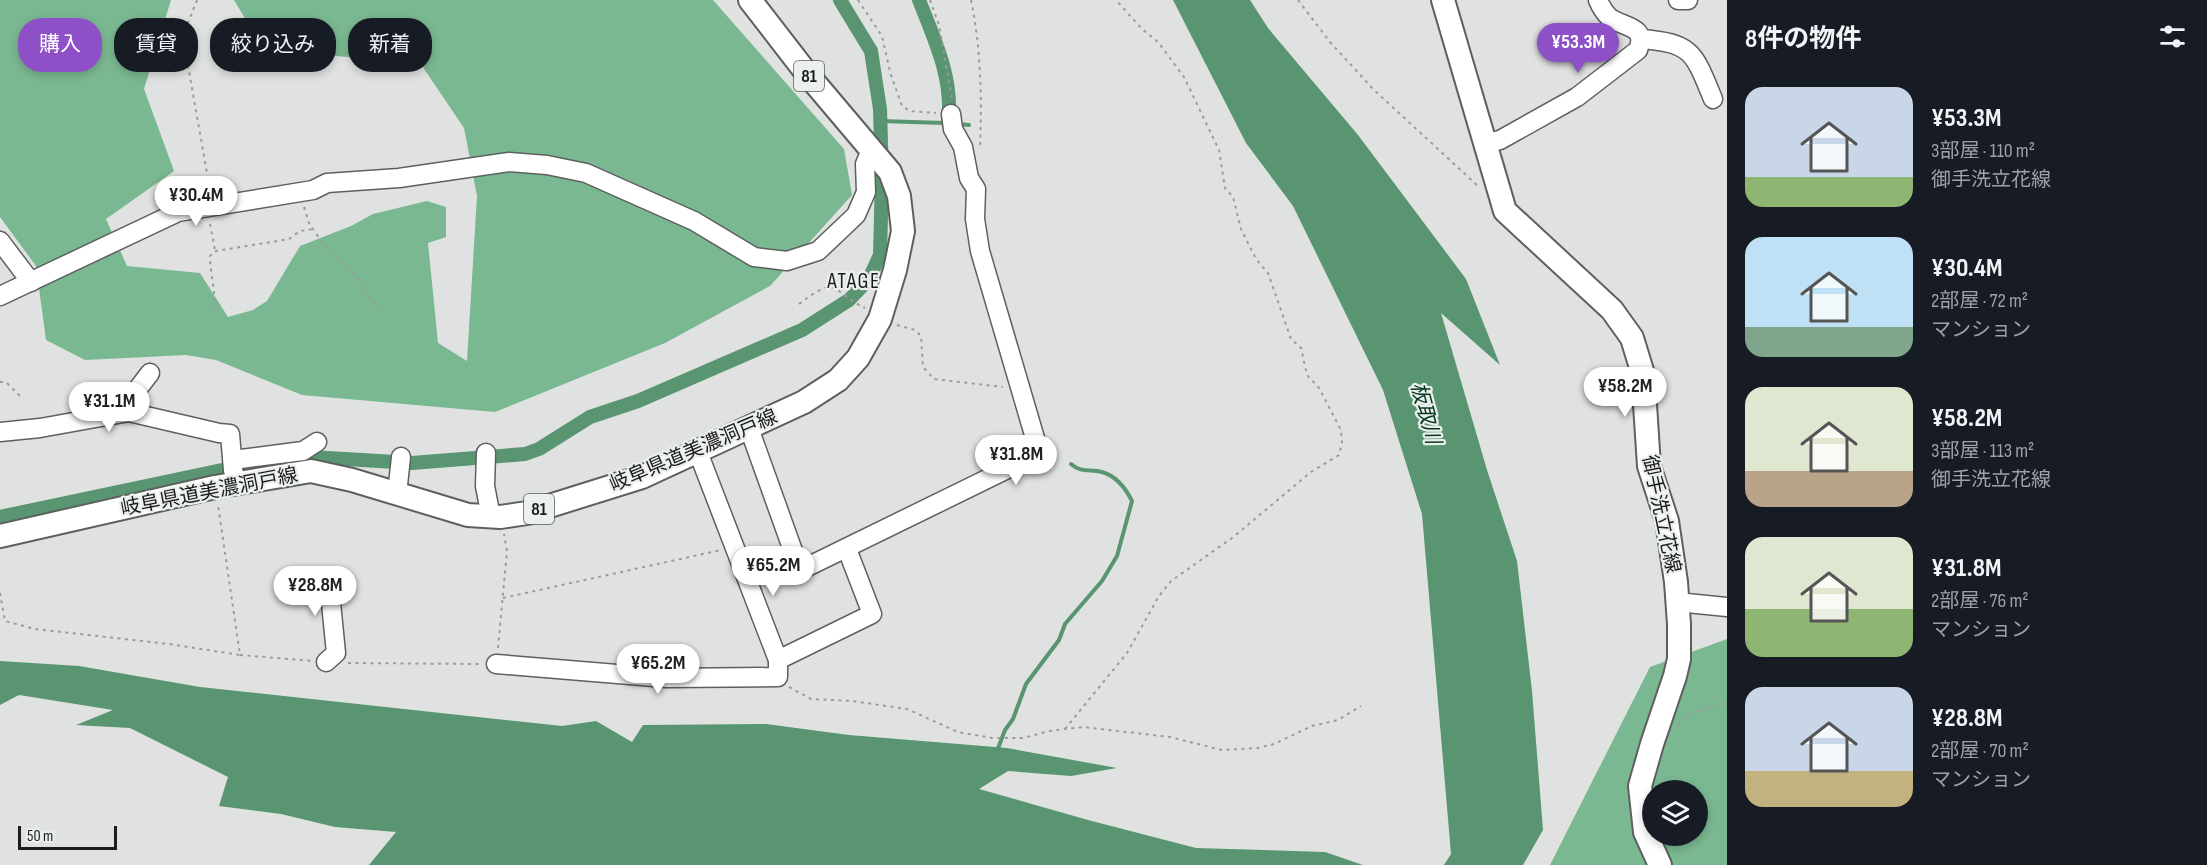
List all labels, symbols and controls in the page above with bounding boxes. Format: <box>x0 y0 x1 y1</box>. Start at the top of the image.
chip: 購入 <box>18 18 102 72</box>
chip: 賃貸 <box>114 18 198 72</box>
chip: 絞り込み <box>210 18 336 72</box>
chip: 新着 <box>348 18 432 72</box>
icon: filters <box>2156 20 2189 53</box>
pin: ¥53.3M <box>1529 23 1627 74</box>
text: 8件の物件 <box>1745 24 1861 55</box>
text: ¥53.3M <box>1551 30 1605 54</box>
road number: 81 <box>794 61 824 91</box>
text: ¥53.3M <box>1931 103 2001 134</box>
icon: home <box>1793 111 1865 183</box>
text: 3部屋 · 110 m² <box>1931 139 2035 163</box>
text: 御手洗立花線 <box>1931 168 2051 192</box>
pin: ¥30.4M <box>147 176 245 227</box>
text: ¥30.4M <box>169 183 223 207</box>
text: ¥30.4M <box>1931 253 2002 284</box>
icon: home <box>1793 261 1865 333</box>
district label: ATAGE <box>826 268 881 295</box>
text: 2部屋 · 72 m² <box>1931 289 2028 313</box>
text: マンション <box>1931 318 2031 342</box>
pin: ¥58.2M <box>1576 367 1674 418</box>
text: ¥58.2M <box>1598 374 1652 398</box>
water label: 板取川 <box>1405 379 1446 449</box>
pin: ¥31.1M <box>60 382 158 433</box>
text: ¥31.1M <box>83 389 135 413</box>
text: ¥58.2M <box>1931 403 2002 434</box>
street label: 岐阜県道美濃洞戸線 <box>606 405 781 497</box>
icon: home <box>1793 411 1865 483</box>
pin: ¥31.8M <box>967 435 1065 486</box>
text: 3部屋 · 113 m² <box>1931 439 2034 463</box>
text: ¥31.8M <box>989 442 1043 466</box>
street label: 御手洗立花線 <box>1637 453 1685 575</box>
street label: 岐阜県道美濃洞戸線 <box>119 463 300 521</box>
text: 御手洗立花線 <box>1931 468 2051 492</box>
road number: 81 <box>524 494 554 524</box>
pin: ¥65.2M <box>724 546 822 597</box>
text: ¥65.2M <box>746 553 800 577</box>
text: ¥31.8M <box>1931 553 2001 584</box>
icon: home <box>1793 561 1865 633</box>
pin: ¥28.8M <box>266 566 364 617</box>
text: ¥28.8M <box>288 573 343 597</box>
text: 2部屋 · 76 m² <box>1931 589 2029 613</box>
text: マンション <box>1931 618 2031 642</box>
pin: ¥65.2M <box>609 644 707 695</box>
text: ¥65.2M <box>631 651 685 675</box>
text: ¥28.8M <box>1931 703 2003 734</box>
icon: home <box>1793 711 1865 783</box>
text: 2部屋 · 70 m² <box>1931 739 2029 763</box>
text: マンション <box>1931 768 2031 792</box>
map controls <box>1642 780 1708 846</box>
button: layers <box>1642 780 1708 846</box>
scale bar <box>18 823 117 850</box>
text: 50 m <box>27 827 53 846</box>

